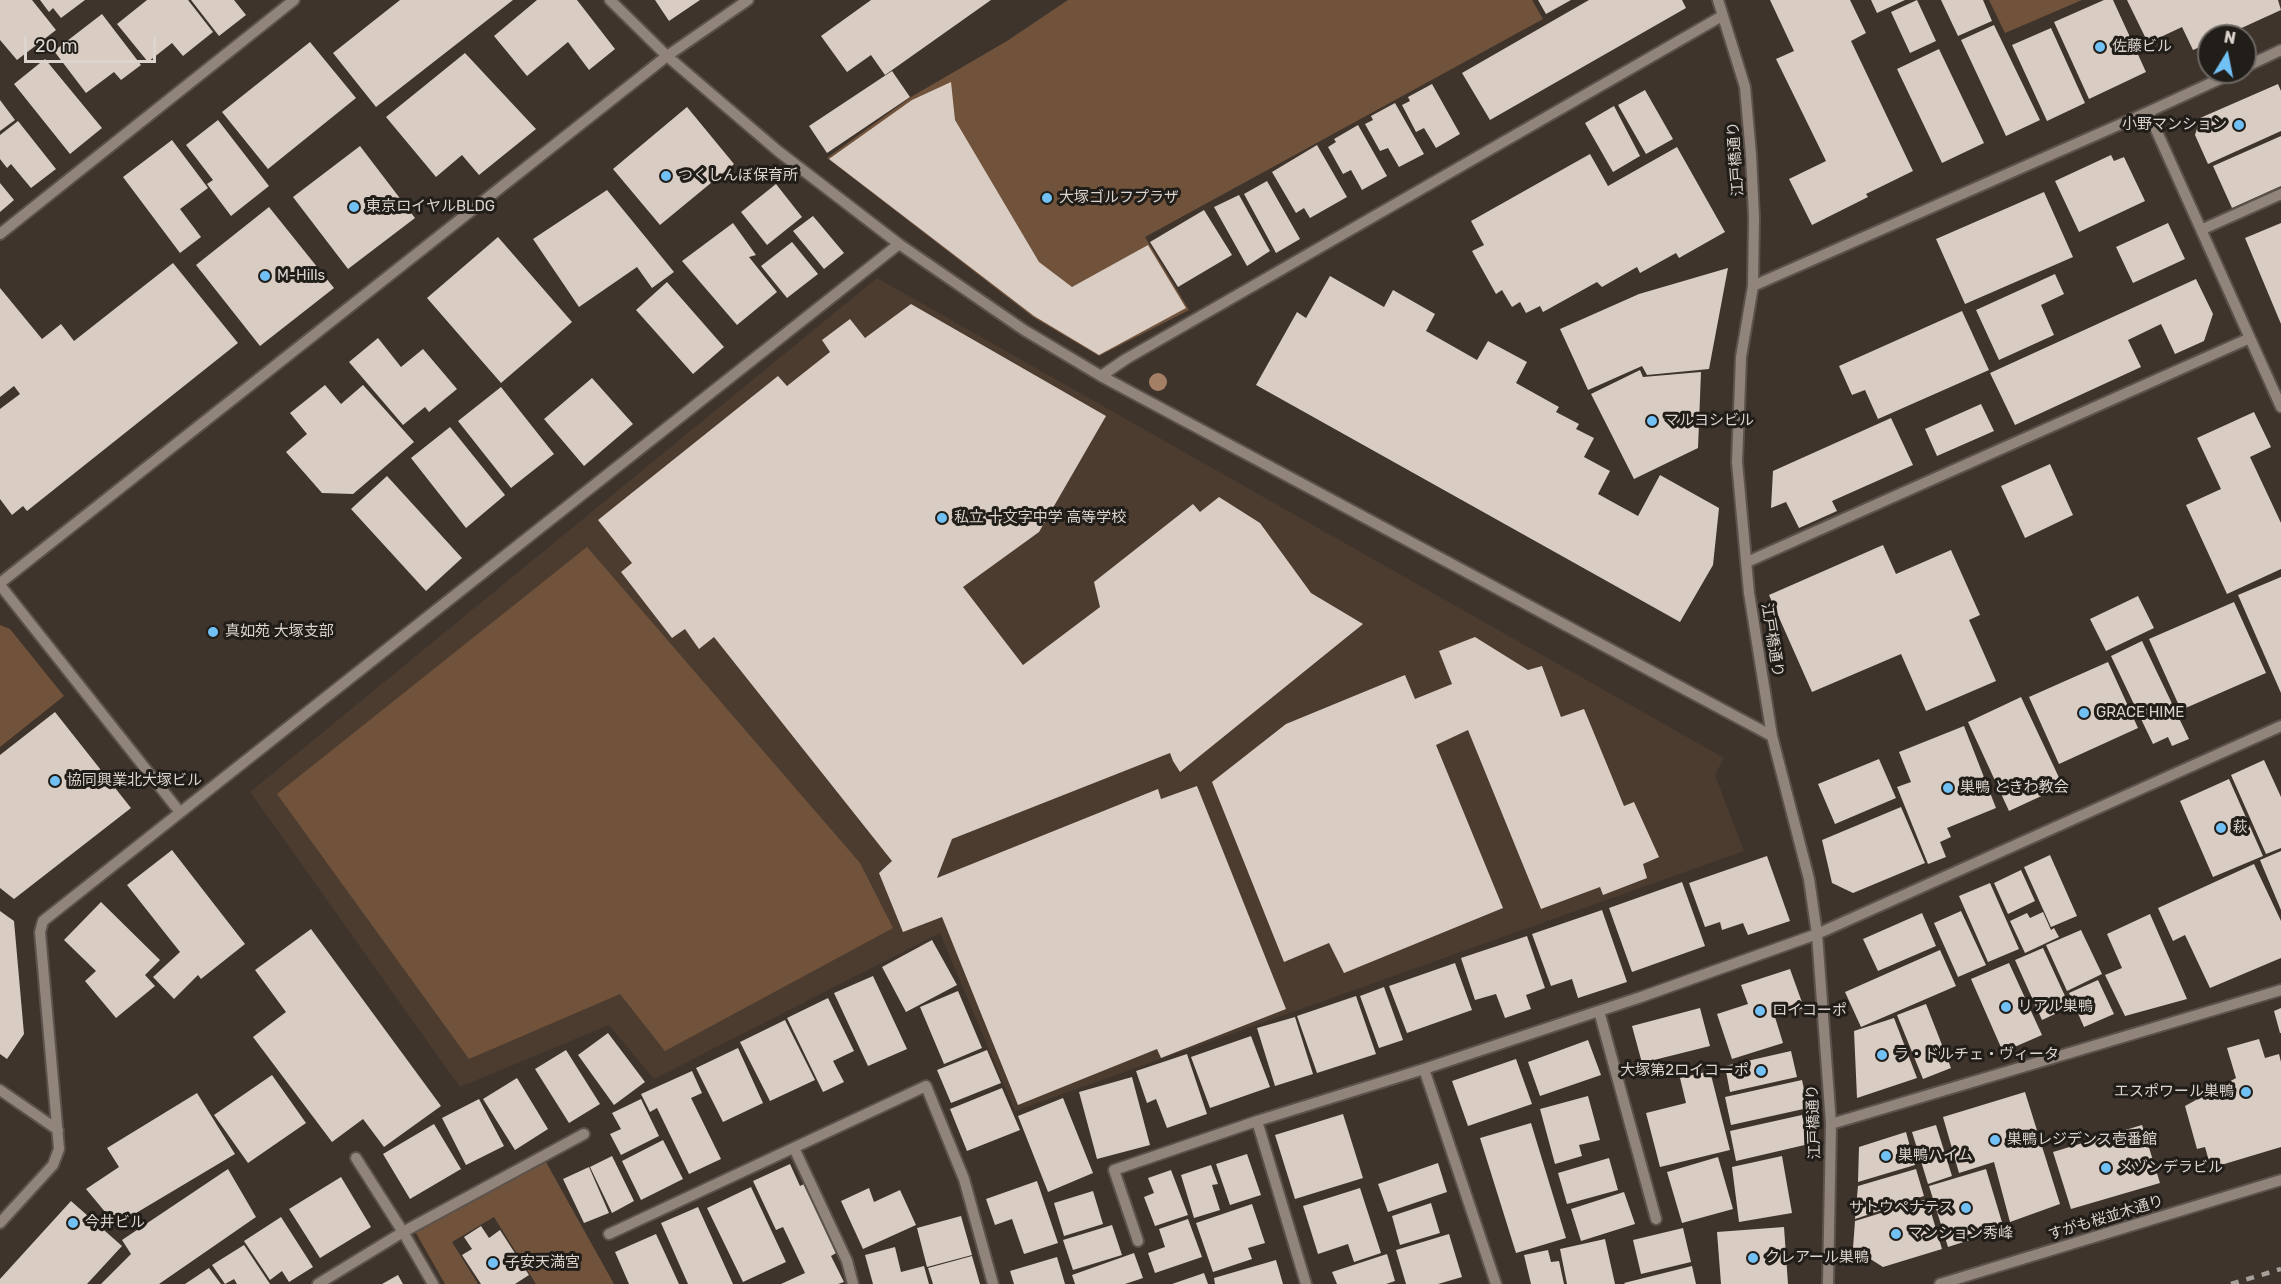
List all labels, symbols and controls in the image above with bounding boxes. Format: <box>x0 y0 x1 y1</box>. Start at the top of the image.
scale bar <box>27 24 159 62</box>
north arrow <box>2197 24 2257 84</box>
text: N <box>2223 27 2237 48</box>
text: 20 m <box>35 35 77 57</box>
place label: 佐藤ビル <box>2112 38 2172 56</box>
marker: 佐藤ビル <box>2093 40 2107 54</box>
place label: 小野マンション <box>2122 116 2227 134</box>
marker: 小野マンション <box>2232 118 2246 132</box>
street label: 江戸橋通り <box>1724 121 1748 197</box>
place label: つくしんぼ保育所 <box>678 167 798 185</box>
marker: つくしんぼ保育所 <box>659 169 673 183</box>
place label: 大塚ゴルフプラザ <box>1059 189 1179 207</box>
marker: 大塚ゴルフプラザ <box>1040 191 1054 205</box>
place label: 東京ロイヤルBLDG <box>366 198 495 216</box>
marker: 東京ロイヤルBLDG <box>347 200 361 214</box>
place label: M-Hills <box>277 267 325 285</box>
marker: M-Hills <box>258 269 272 283</box>
place label: マルヨシビル <box>1664 412 1754 430</box>
marker: マルヨシビル <box>1645 414 1659 428</box>
place label: 私立 十文字中学 高等学校 <box>954 509 1126 527</box>
marker: 私立 十文字中学 高等学校 <box>935 511 949 525</box>
street label: 江戸橋通り <box>1757 602 1787 678</box>
place label: 真如苑 大塚支部 <box>225 623 334 641</box>
marker: 真如苑 大塚支部 <box>206 625 220 639</box>
place label: GRACE HIME <box>2096 704 2184 722</box>
marker: GRACE HIME <box>2077 706 2091 720</box>
place label: 協同興業北大塚ビル <box>67 772 202 790</box>
marker: 協同興業北大塚ビル <box>48 774 62 788</box>
place label: 巣鴨 ときわ教会 <box>1960 779 2069 797</box>
marker: 巣鴨 ときわ教会 <box>1941 781 1955 795</box>
place label: 萩 <box>2233 819 2248 837</box>
marker: 萩 <box>2214 821 2228 835</box>
place label: リアル巣鴨 <box>2018 998 2093 1016</box>
marker: リアル巣鴨 <box>1999 1000 2013 1014</box>
place label: ロイコーポ <box>1772 1002 1847 1020</box>
marker: ロイコーポ <box>1753 1004 1767 1018</box>
place label: ラ・ドルチェ・ヴィータ <box>1894 1046 2059 1064</box>
marker: ラ・ドルチェ・ヴィータ <box>1875 1048 1889 1062</box>
place label: 大塚第2ロイコーポ <box>1620 1062 1749 1080</box>
marker: 大塚第2ロイコーポ <box>1754 1064 1768 1078</box>
place label: エスポワール巣鴨 <box>2114 1083 2234 1101</box>
street label: 江戸橋通り <box>1804 1084 1824 1160</box>
marker: エスポワール巣鴨 <box>2239 1085 2253 1099</box>
place label: 巣鴨レジデンス壱番館 <box>2007 1131 2157 1149</box>
marker: 巣鴨レジデンス壱番館 <box>1988 1133 2002 1147</box>
place label: 巣鴨ハイム <box>1898 1147 1973 1165</box>
marker: 巣鴨ハイム <box>1879 1149 1893 1163</box>
place label: メゾンデラビル <box>2118 1159 2223 1177</box>
marker: メゾンデラビル <box>2099 1161 2113 1175</box>
street label: すがも桜並木通り <box>2046 1192 2166 1244</box>
place label: サトウペナテス <box>1849 1199 1954 1217</box>
marker: サトウペナテス <box>1959 1201 1973 1215</box>
place label: 今井ビル <box>85 1214 145 1232</box>
marker: 今井ビル <box>66 1216 80 1230</box>
place label: マンション秀峰 <box>1908 1225 2013 1243</box>
marker: マンション秀峰 <box>1889 1227 1903 1241</box>
place label: クレアール巣鴨 <box>1765 1249 1869 1267</box>
marker: クレアール巣鴨 <box>1746 1251 1760 1265</box>
place label: 子安天満宮 <box>505 1254 580 1272</box>
marker: 子安天満宮 <box>486 1256 500 1270</box>

